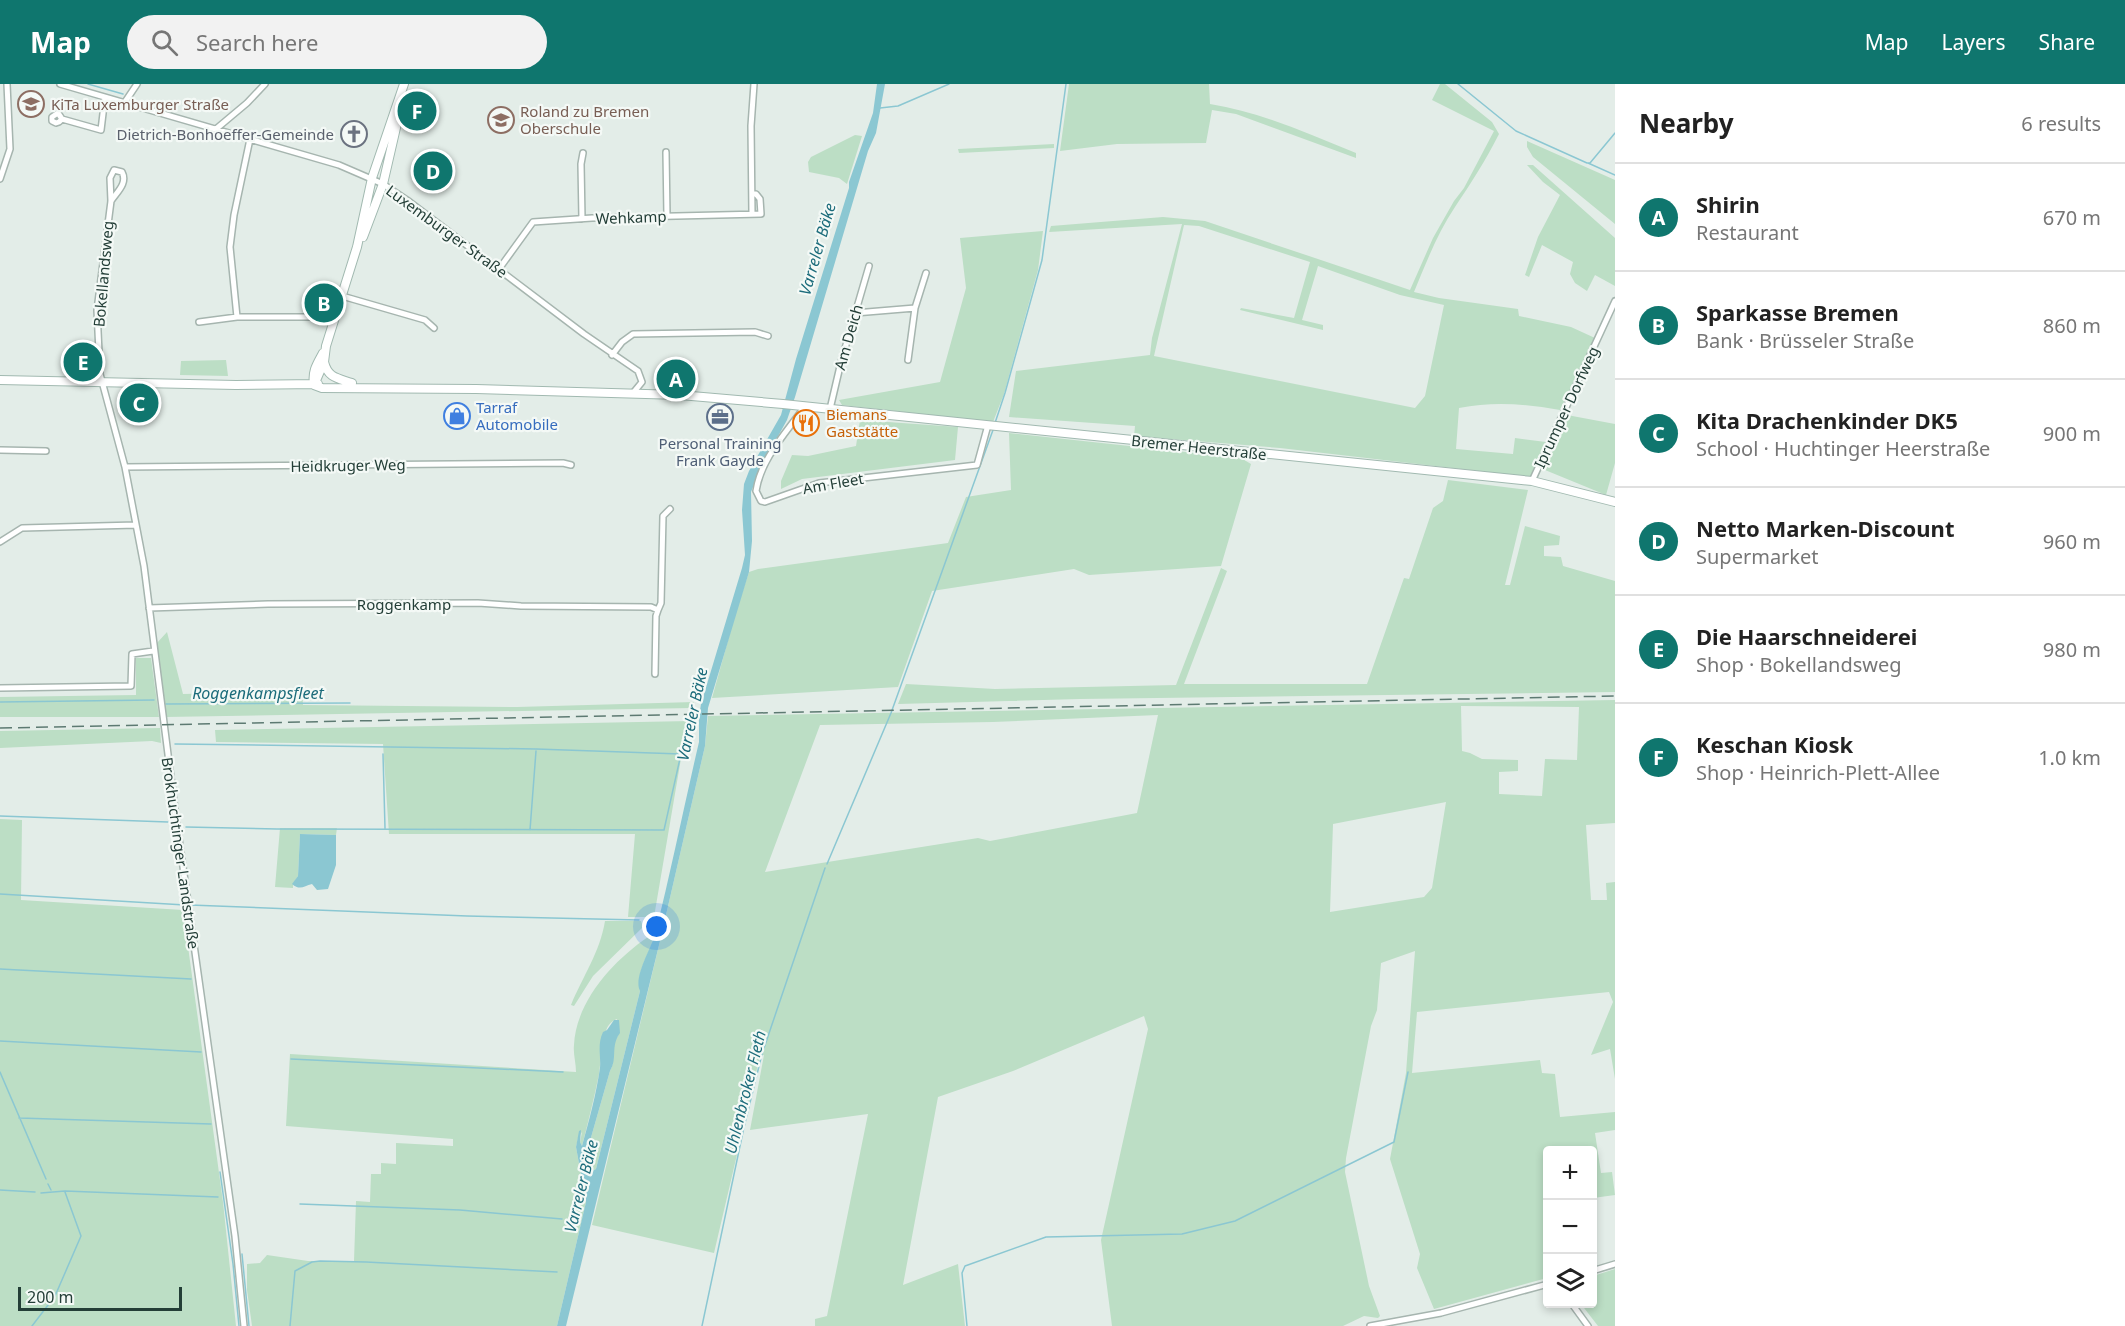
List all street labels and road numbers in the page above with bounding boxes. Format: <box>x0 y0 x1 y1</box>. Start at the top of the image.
street label: Luxemburger Straße <box>382 180 512 282</box>
street label: Wehkamp <box>595 206 667 228</box>
street label: Bokellandsweg <box>88 220 118 328</box>
street label: Am Deich <box>829 302 867 372</box>
street label: Iprumper Dorfweg <box>1529 343 1603 471</box>
street label: Bremer Heerstraße <box>1130 430 1268 464</box>
street label: Heidkruger Weg <box>290 454 406 476</box>
street label: Am Fleet <box>801 468 866 498</box>
street label: Roggenkamp <box>357 594 451 614</box>
street label: Brokhuchtinger Landstraße <box>158 756 204 950</box>

